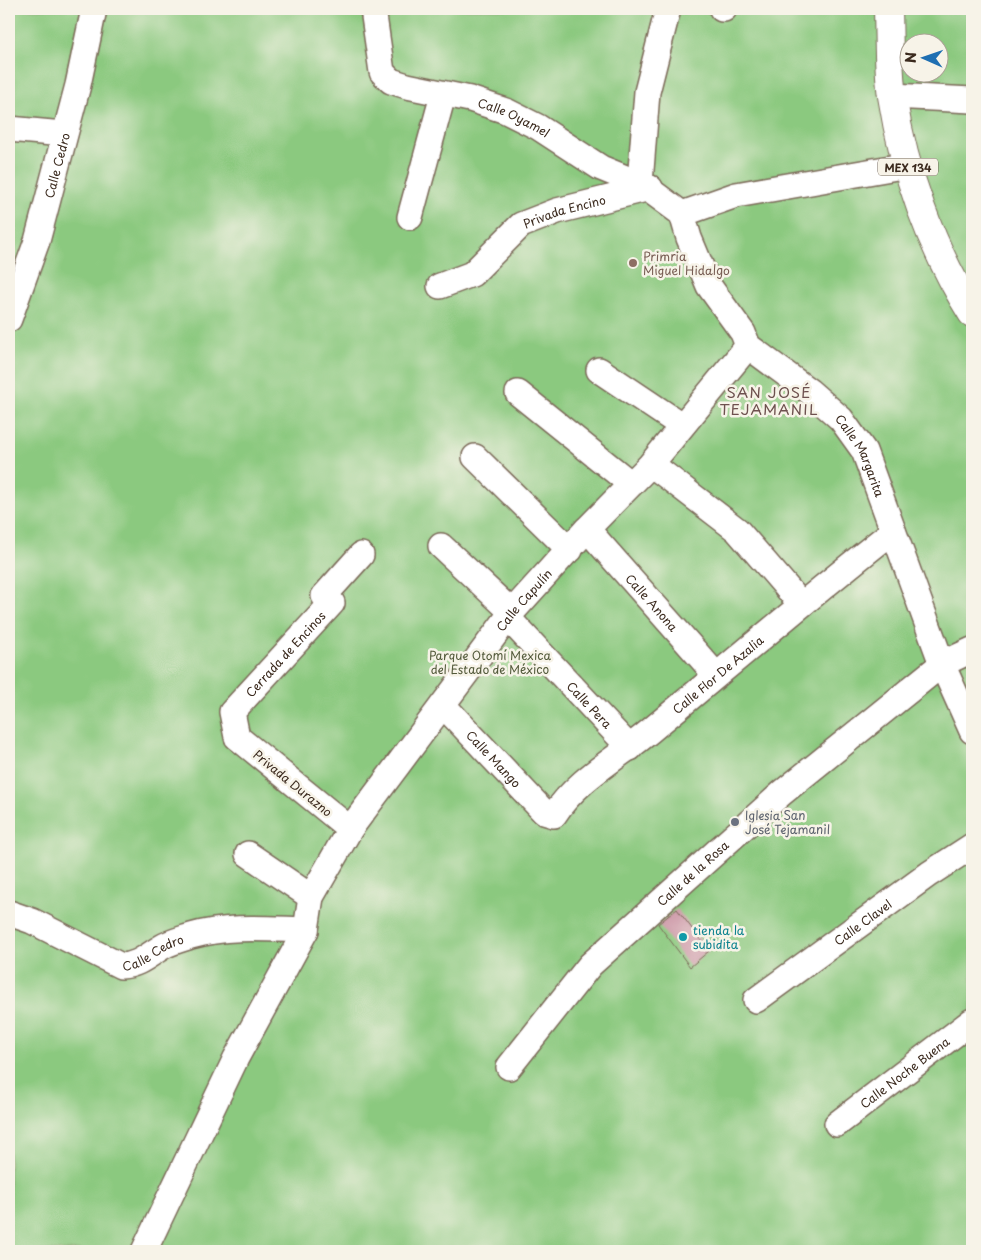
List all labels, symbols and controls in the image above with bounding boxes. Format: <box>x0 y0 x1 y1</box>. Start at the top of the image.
north arrow <box>898 32 948 82</box>
text: N <box>900 52 921 63</box>
street label: Calle Oyamel <box>476 93 553 141</box>
street label: Calle Cedro <box>40 130 74 200</box>
road number: MEX 134 <box>878 158 938 176</box>
street label: Privada Encino <box>520 190 608 232</box>
place label: Primria Miguel Hidalgo <box>643 247 730 279</box>
marker: Primria Miguel Hidalgo <box>627 257 639 269</box>
district label: SAN JOSÉ TEJAMANIL <box>719 380 819 420</box>
street label: Calle Margarita <box>831 410 889 500</box>
street label: Calle Capulín <box>492 565 556 635</box>
street label: Calle Anona <box>621 570 683 636</box>
street label: Cerrada de Encinos <box>241 607 330 701</box>
street label: Calle Flor De Azalia <box>668 631 768 718</box>
park label: Parque Otomí Mexica del Estado de México <box>429 646 552 678</box>
street label: Calle Pera <box>563 677 617 733</box>
street label: Calle Mango <box>462 726 525 792</box>
street label: Privada Durazno <box>250 745 337 821</box>
place label: Iglesia San José Tejamanil <box>745 806 830 838</box>
marker: Iglesia San José Tejamanil <box>729 816 741 828</box>
street label: Calle de la Rosa <box>653 836 733 910</box>
street label: Calle Clavel <box>830 895 895 949</box>
place label: tienda la subidita <box>693 921 745 953</box>
street label: Calle Cedro <box>121 930 186 975</box>
marker: tienda la subidita <box>677 931 689 943</box>
street label: Calle Noche Buena <box>856 1032 954 1113</box>

